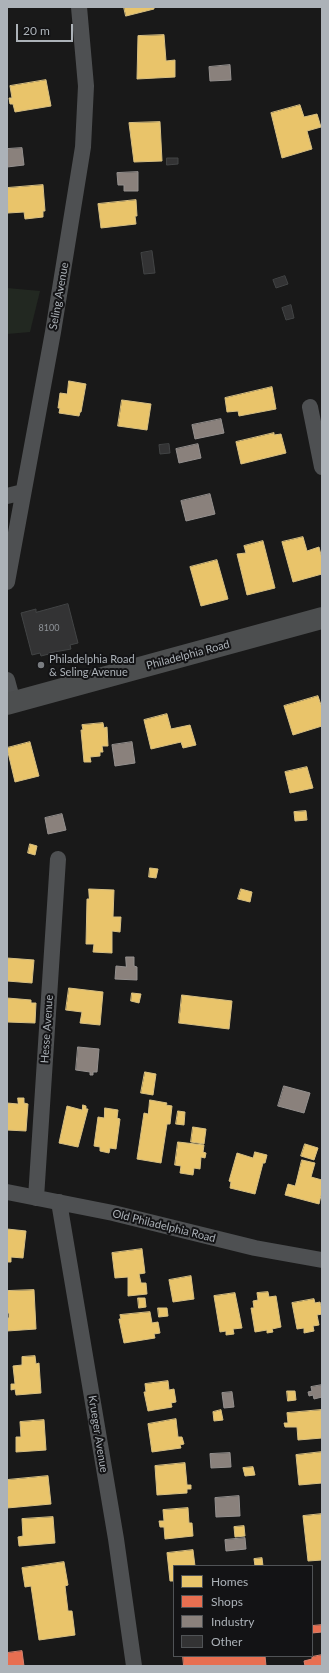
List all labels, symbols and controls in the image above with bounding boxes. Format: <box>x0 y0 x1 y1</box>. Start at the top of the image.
scale bar <box>18 16 75 42</box>
text: 20 m <box>23 23 50 38</box>
street label: Seling Avenue <box>47 261 71 331</box>
house number: 8100 <box>39 623 59 633</box>
street label: Philadelphia Road <box>145 638 231 672</box>
place label: Philadelphia Road & Seling Avenue <box>49 652 135 678</box>
marker: Philadelphia Road & Seling Avenue <box>36 660 46 670</box>
street label: Hesse Avenue <box>38 994 56 1064</box>
street label: Old Philadelphia Road <box>111 1207 217 1245</box>
street label: Krueger Avenue <box>85 1394 111 1474</box>
legend <box>173 1565 313 1657</box>
text: Homes <box>211 1574 248 1589</box>
text: Shops <box>211 1594 243 1609</box>
text: Industry <box>211 1614 254 1629</box>
text: Other <box>211 1634 242 1649</box>

